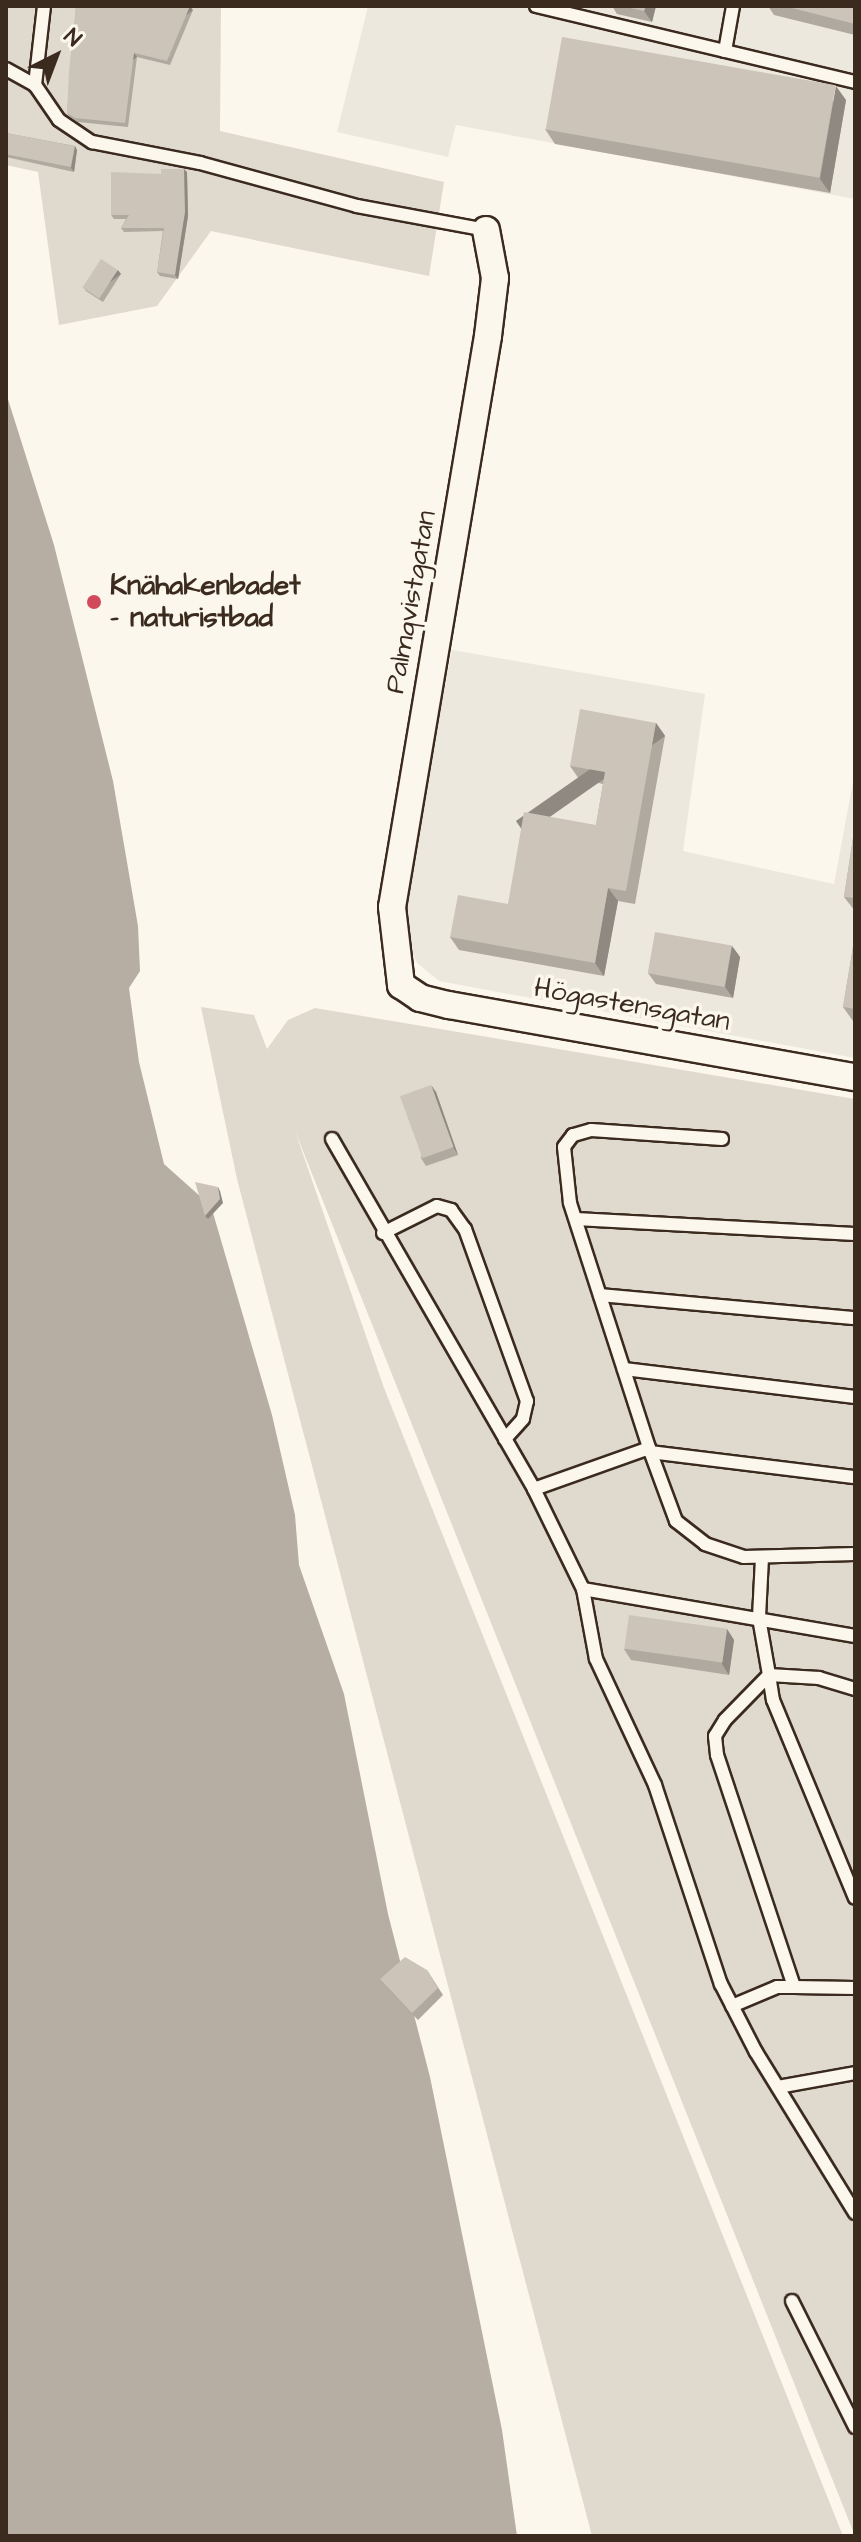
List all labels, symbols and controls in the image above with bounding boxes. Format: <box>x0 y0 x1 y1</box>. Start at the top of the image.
north arrow <box>16 16 96 96</box>
text: N <box>57 22 88 54</box>
street label: Palmqvistgatan <box>378 508 444 696</box>
place label: Knähakenbadet - naturistbad <box>110 569 300 635</box>
marker: Knähakenbadet - naturistbad <box>85 593 103 611</box>
street label: Högastensgatan <box>531 971 733 1039</box>

